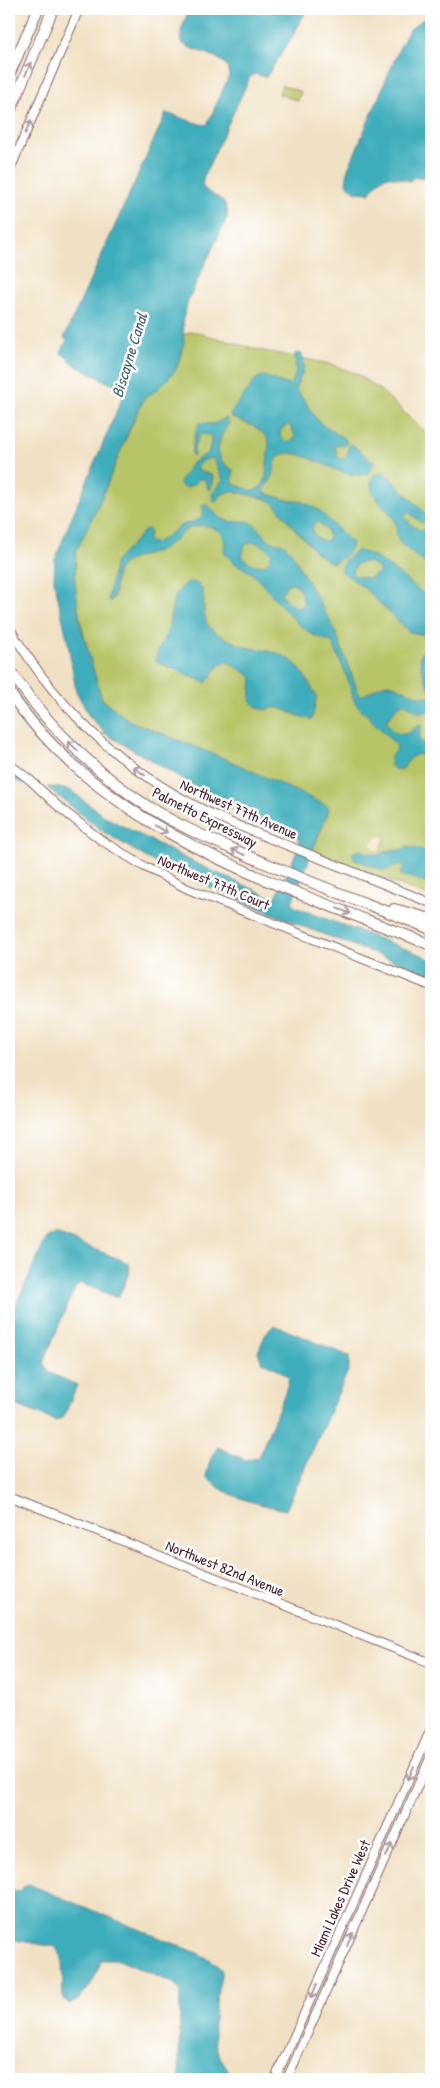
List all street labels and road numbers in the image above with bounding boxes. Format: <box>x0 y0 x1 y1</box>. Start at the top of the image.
street label: Northwest 77th Avenue <box>177 774 301 844</box>
street label: Palmetto Expressway <box>149 781 261 853</box>
street label: Northwest 77th Court <box>155 849 274 915</box>
street label: Northwest 82nd Avenue <box>163 1535 287 1601</box>
street label: Miami Lakes Drive West <box>305 1835 376 1960</box>

